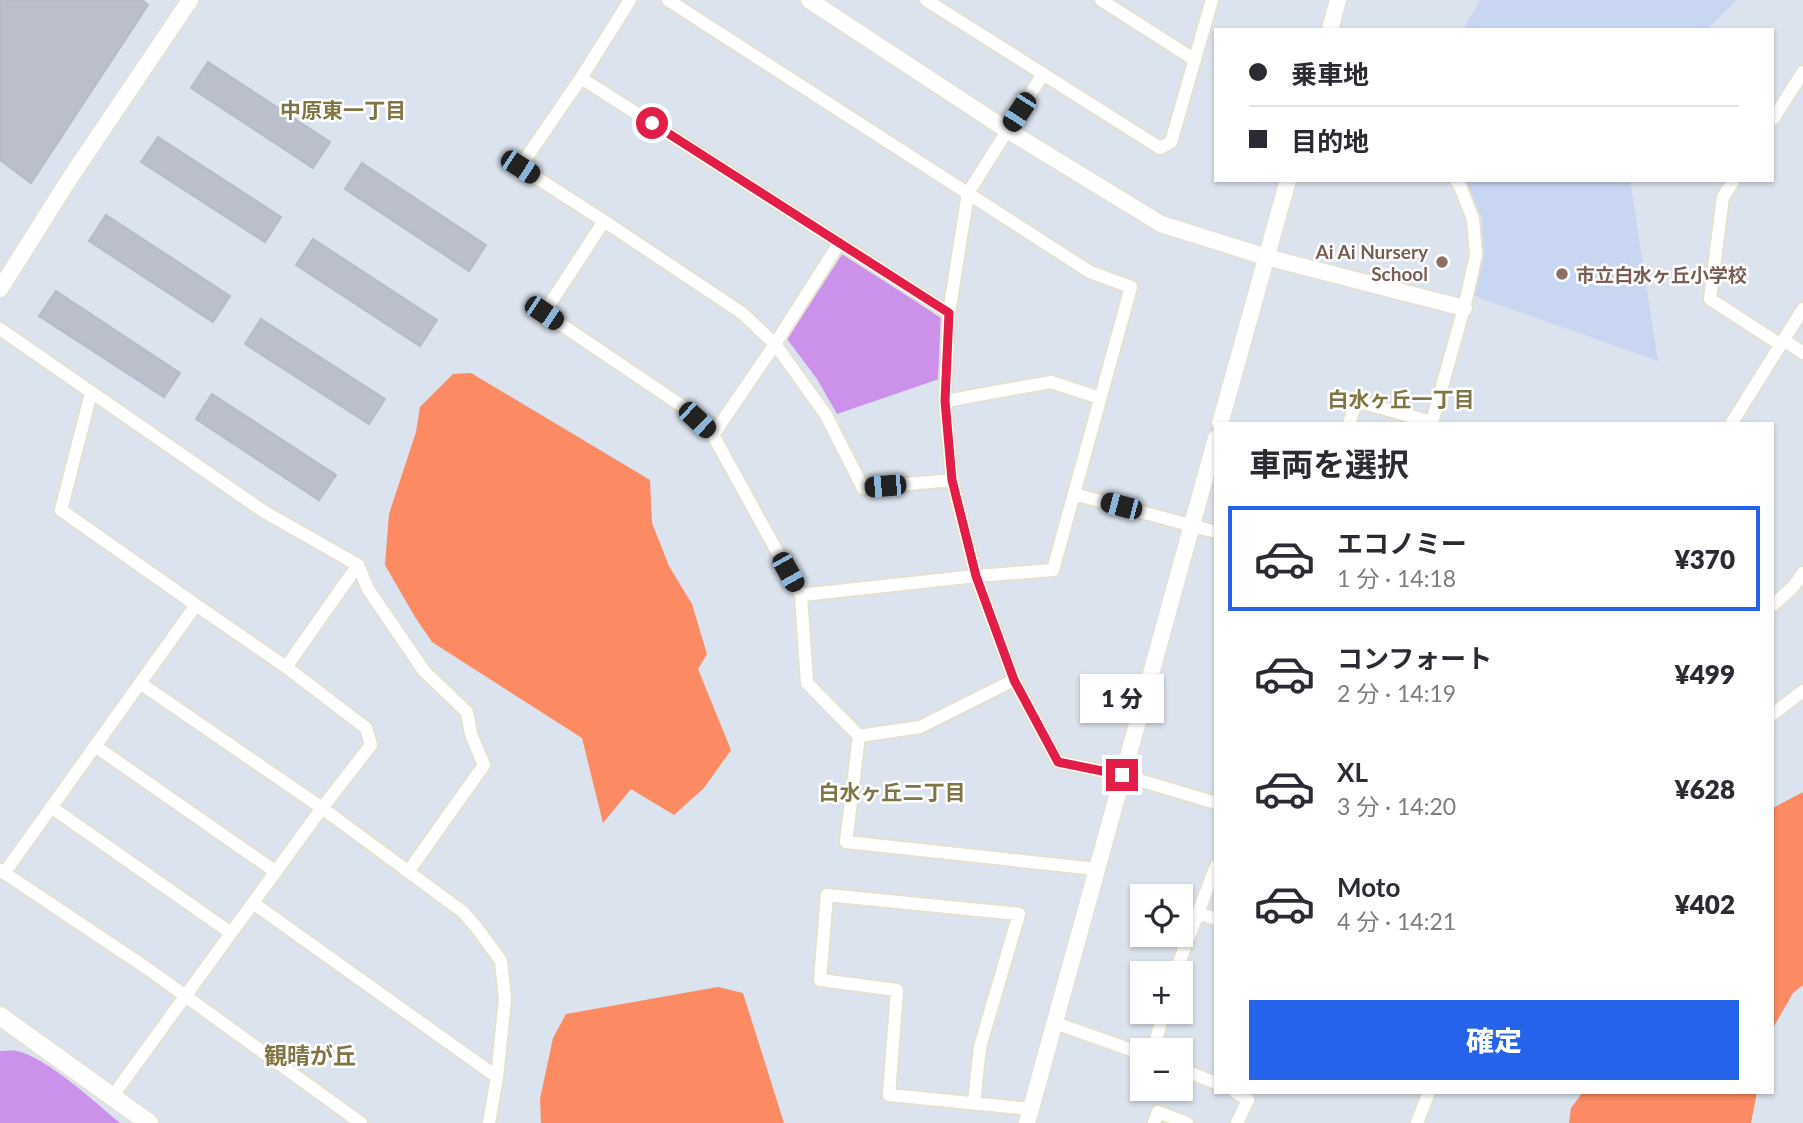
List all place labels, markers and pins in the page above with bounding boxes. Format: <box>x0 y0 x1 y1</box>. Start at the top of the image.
place label: Ai Ai Nursery School <box>1315 240 1429 285</box>
marker: Ai Ai Nursery School <box>1434 254 1450 270</box>
place label: 市立白水ヶ丘小学校 <box>1576 263 1747 286</box>
marker: 市立白水ヶ丘小学校 <box>1554 266 1570 282</box>

